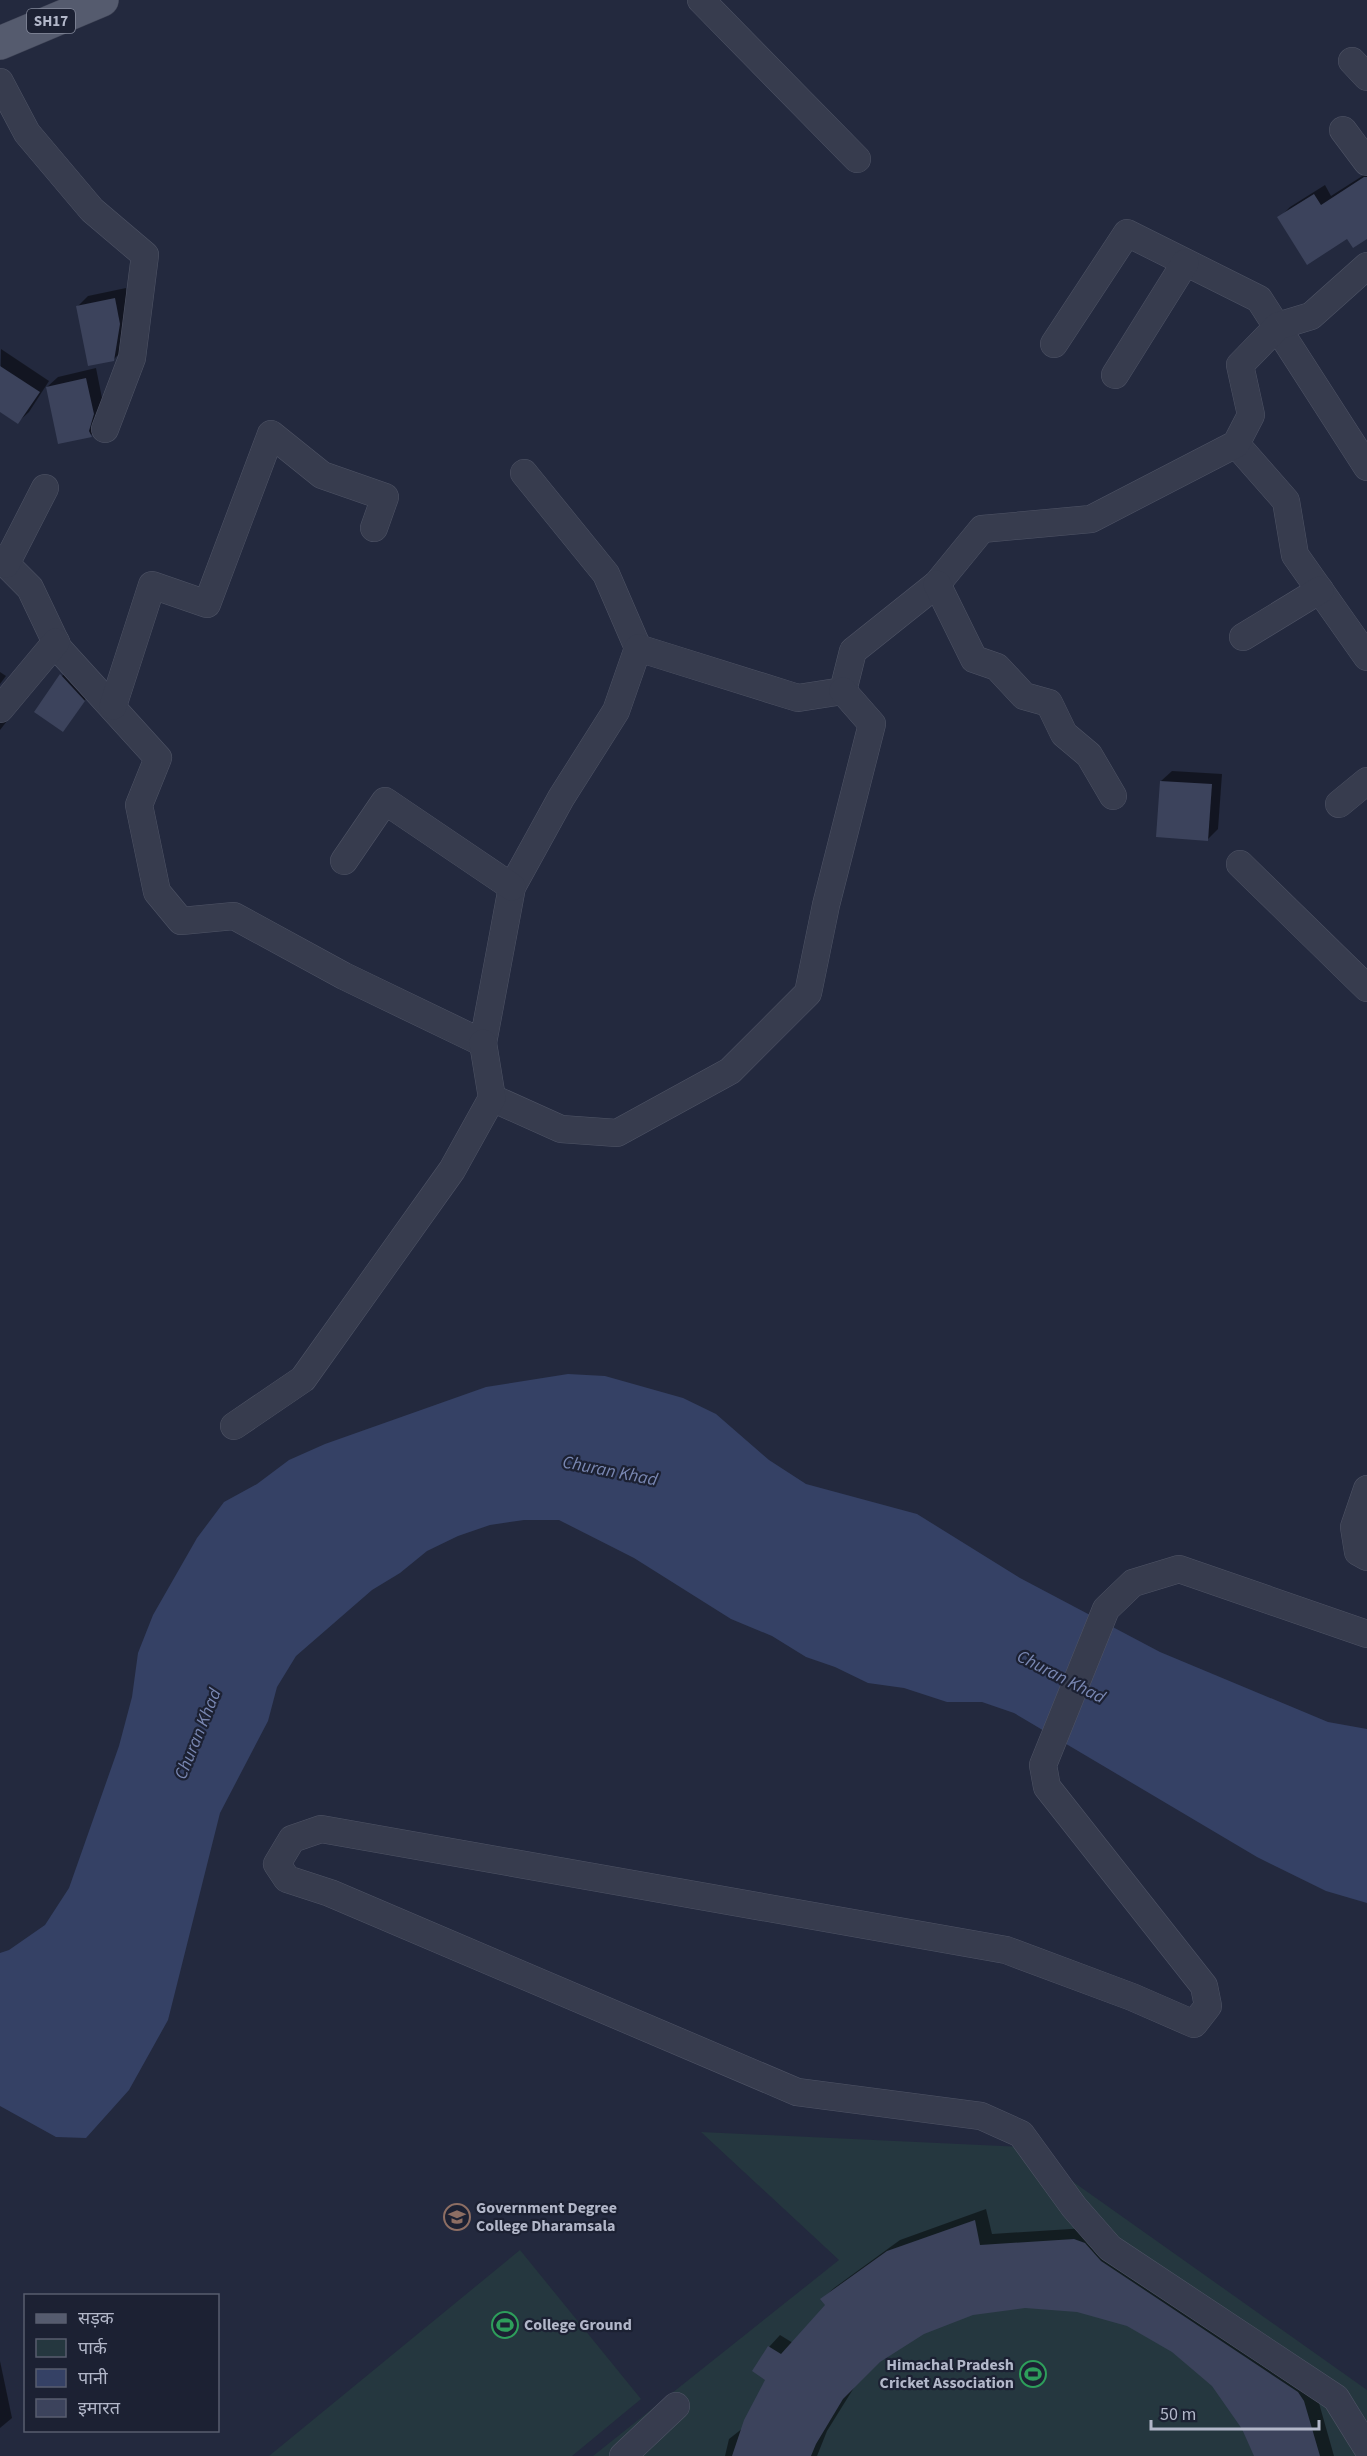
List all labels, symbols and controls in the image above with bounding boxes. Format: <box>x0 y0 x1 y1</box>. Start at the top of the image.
road number: SH17 <box>27 9 75 33</box>
water label: Churan Khad <box>560 1450 660 1493</box>
water label: Churan Khad <box>1013 1644 1110 1710</box>
water label: Churan Khad <box>168 1684 228 1783</box>
place label: Government Degree College Dharamsala <box>476 2197 617 2237</box>
school or university icon: Government Degree College Dharamsala <box>442 2202 472 2232</box>
legend <box>24 2294 219 2432</box>
text: सड़क <box>78 2306 115 2331</box>
sports icon: College Ground <box>490 2310 520 2340</box>
place label: College Ground <box>524 2314 632 2336</box>
text: पार्क <box>78 2336 108 2361</box>
place label: Himachal Pradesh Cricket Association <box>880 2354 1014 2394</box>
sports icon: Himachal Pradesh Cricket Association <box>1018 2359 1048 2389</box>
text: पानी <box>78 2366 108 2391</box>
scale bar <box>1151 2393 1319 2431</box>
text: इमारत <box>78 2396 121 2421</box>
text: 50 m <box>1160 2402 1196 2427</box>

